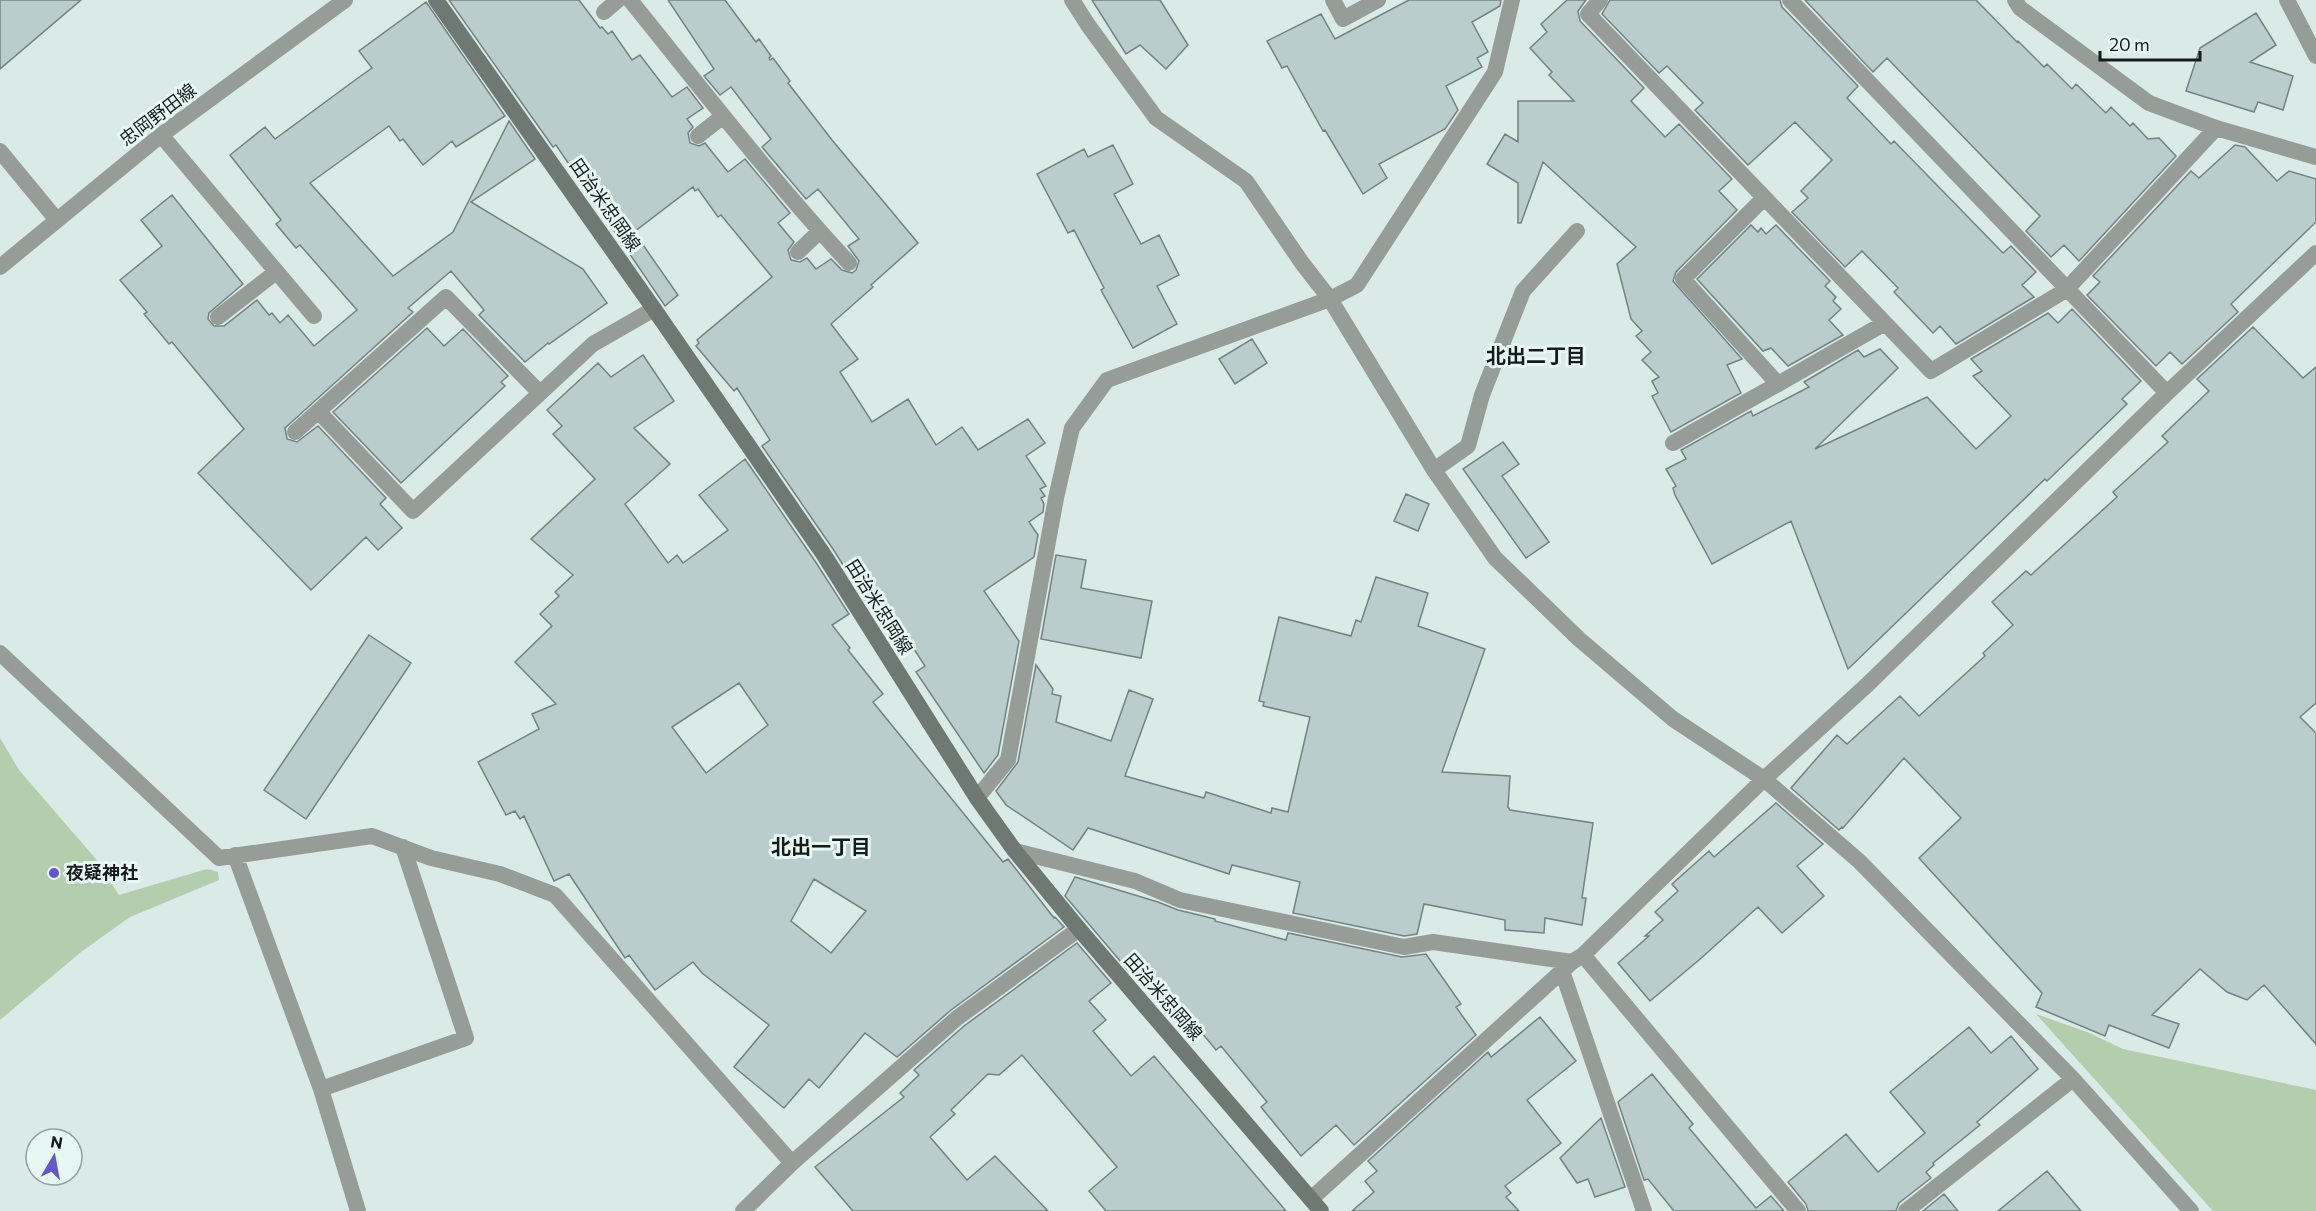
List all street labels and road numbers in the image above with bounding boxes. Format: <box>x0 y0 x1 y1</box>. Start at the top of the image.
street label: 忠岡野田線 <box>115 78 200 150</box>
street label: 田治米忠岡線 <box>566 154 646 255</box>
street label: 田治米忠岡線 <box>842 555 918 658</box>
street label: 田治米忠岡線 <box>1120 948 1207 1044</box>

